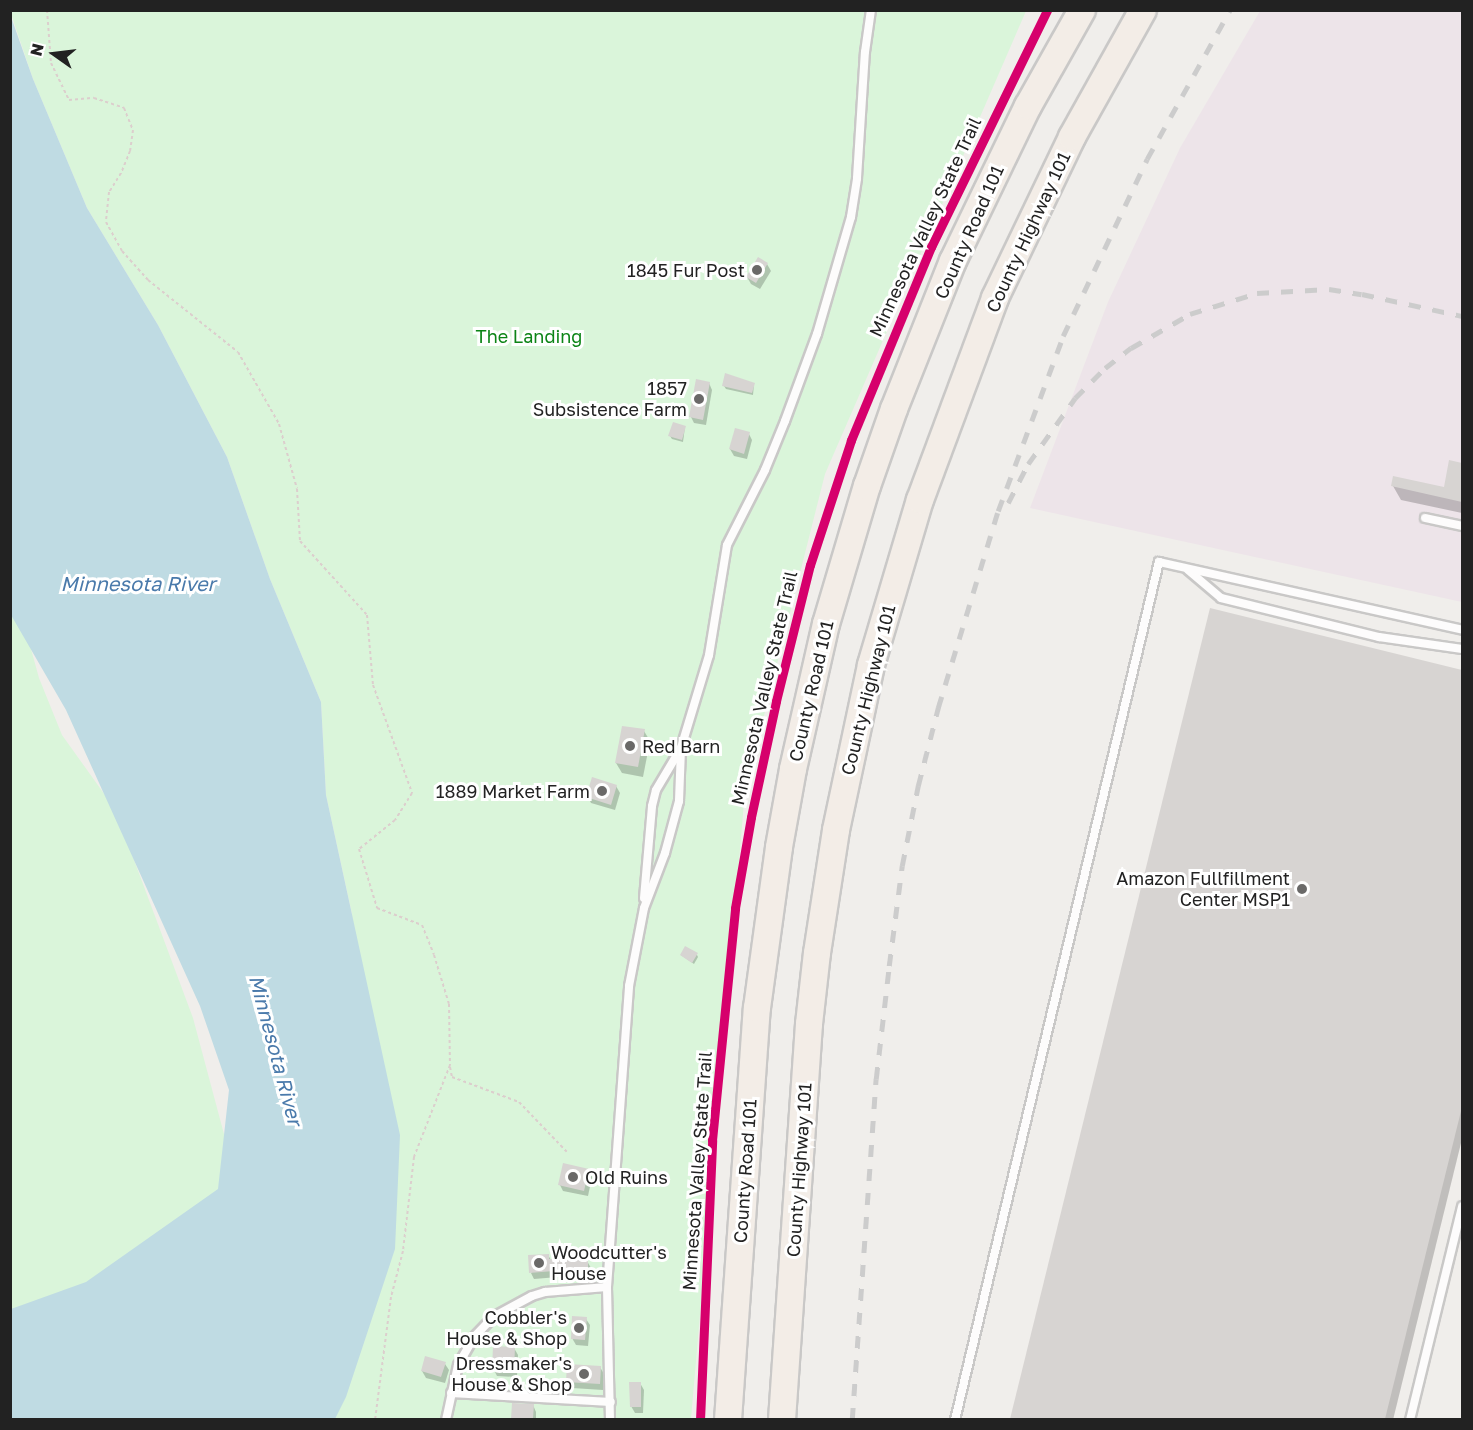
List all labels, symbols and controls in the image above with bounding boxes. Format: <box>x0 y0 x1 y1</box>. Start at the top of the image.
north arrow <box>24 24 84 84</box>
text: N <box>25 41 48 58</box>
street label: Minnesota Valley State Trail <box>865 114 985 340</box>
street label: County Highway 101 <box>981 148 1075 316</box>
street label: County Road 101 <box>930 162 1008 302</box>
place label: 1845 Fur Post <box>627 259 745 281</box>
marker: 1845 Fur Post <box>750 263 764 277</box>
park label: The Landing <box>476 325 582 347</box>
place label: 1857 Subsistence Farm <box>533 378 687 420</box>
marker: 1857 Subsistence Farm <box>692 392 706 406</box>
street label: Minnesota Valley State Trail <box>726 569 802 807</box>
water label: Minnesota River <box>61 571 215 595</box>
street label: County Highway 101 <box>836 603 900 777</box>
street label: County Road 101 <box>784 618 838 764</box>
place label: Red Barn <box>642 735 720 757</box>
marker: Red Barn <box>623 739 637 753</box>
place label: 1889 Market Farm <box>436 780 590 802</box>
marker: 1889 Market Farm <box>595 784 609 798</box>
place label: Amazon Fullfillment Center MSP1 <box>1116 868 1290 910</box>
marker: Amazon Fullfillment Center MSP1 <box>1295 882 1309 896</box>
water label: Minnesota River <box>244 972 308 1128</box>
street label: Minnesota Valley State Trail <box>678 1051 716 1291</box>
street label: County Highway 101 <box>782 1082 816 1258</box>
street label: County Road 101 <box>729 1098 761 1244</box>
place label: Old Ruins <box>585 1166 668 1188</box>
marker: Old Ruins <box>566 1170 580 1184</box>
place label: Woodcutter's House <box>551 1242 667 1284</box>
marker: Woodcutter's House <box>532 1256 546 1270</box>
place label: Cobbler's House & Shop <box>446 1307 567 1350</box>
marker: Cobbler's House & Shop <box>572 1321 586 1335</box>
place label: Dressmaker's House & Shop <box>451 1353 572 1396</box>
marker: Dressmaker's House & Shop <box>577 1367 591 1381</box>

